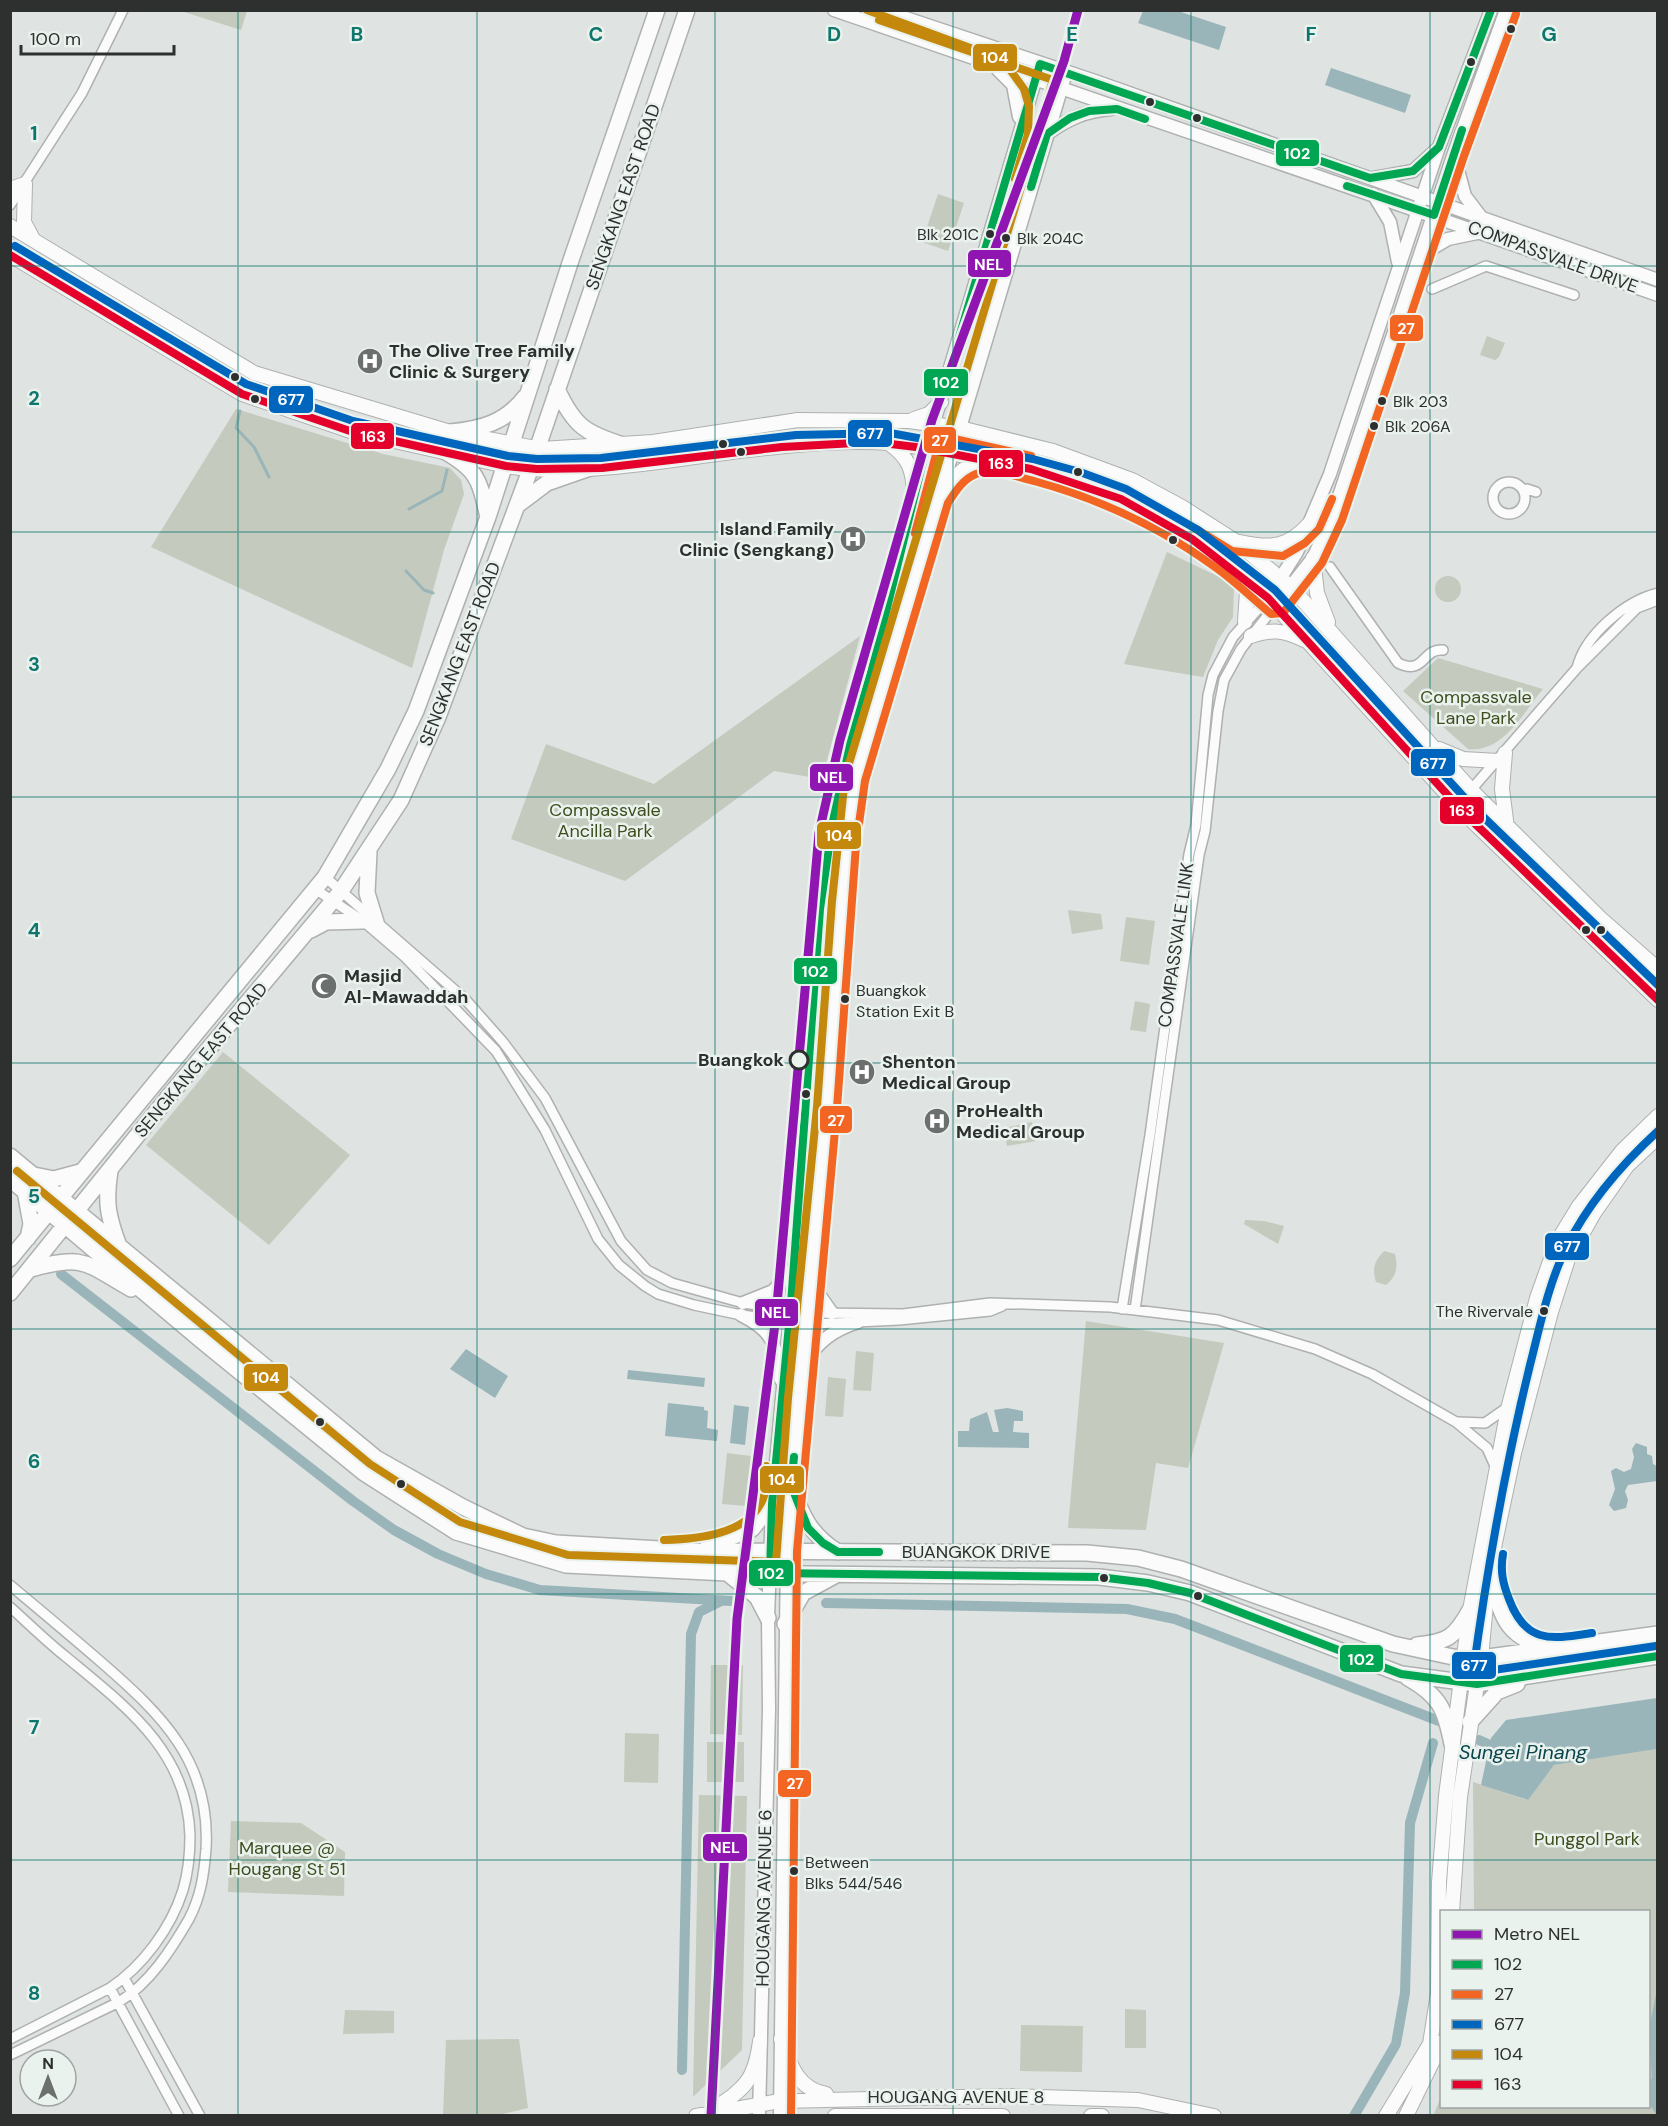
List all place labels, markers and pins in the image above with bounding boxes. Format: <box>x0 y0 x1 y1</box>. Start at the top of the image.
unlabelled marker <box>1505 23 1517 35</box>
unlabelled marker <box>1465 56 1477 68</box>
unlabelled marker <box>1144 96 1156 108</box>
unlabelled marker <box>1191 112 1203 124</box>
place label: Blk 201C <box>917 224 979 245</box>
marker: Blk 201C <box>984 228 996 240</box>
place label: Blk 204C <box>1017 228 1084 249</box>
marker: Blk 204C <box>1000 232 1012 244</box>
place label: The Olive Tree Family Clinic & Surgery <box>389 339 575 384</box>
hospital icon: The Olive Tree Family Clinic & Surgery <box>355 346 385 376</box>
unlabelled marker <box>229 371 241 383</box>
place label: Blk 203 <box>1393 391 1448 412</box>
unlabelled marker <box>249 393 261 405</box>
marker: Blk 203 <box>1376 395 1388 407</box>
place label: Blk 206A <box>1385 416 1451 437</box>
marker: Blk 206A <box>1368 420 1380 432</box>
unlabelled marker <box>717 438 729 450</box>
unlabelled marker <box>735 446 747 458</box>
unlabelled marker <box>1072 466 1084 478</box>
place label: Island Family Clinic (Sengkang) <box>679 517 834 562</box>
hospital icon: Island Family Clinic (Sengkang) <box>838 524 868 554</box>
unlabelled marker <box>1167 534 1179 546</box>
unlabelled marker <box>1580 924 1592 936</box>
unlabelled marker <box>1595 924 1607 936</box>
place label: Masjid Al-Mawaddah <box>344 964 468 1009</box>
mosque icon: Masjid Al-Mawaddah <box>309 971 339 1001</box>
place label: Buangkok Station Exit B <box>856 980 954 1022</box>
marker: Buangkok Station Exit B <box>839 993 851 1005</box>
place label: Buangkok <box>698 1048 785 1072</box>
marker: Buangkok <box>789 1050 809 1070</box>
place label: Shenton Medical Group <box>882 1050 1011 1095</box>
hospital icon: Shenton Medical Group <box>847 1057 877 1087</box>
unlabelled marker <box>800 1088 812 1100</box>
place label: ProHealth Medical Group <box>956 1099 1085 1144</box>
hospital icon: ProHealth Medical Group <box>922 1106 952 1136</box>
place label: The Rivervale <box>1436 1301 1533 1322</box>
marker: The Rivervale <box>1538 1305 1550 1317</box>
unlabelled marker <box>314 1416 326 1428</box>
unlabelled marker <box>395 1478 407 1490</box>
unlabelled marker <box>1098 1572 1110 1584</box>
unlabelled marker <box>1192 1590 1204 1602</box>
place label: Between Blks 544/546 <box>805 1852 903 1894</box>
marker: Between Blks 544/546 <box>788 1865 800 1877</box>

